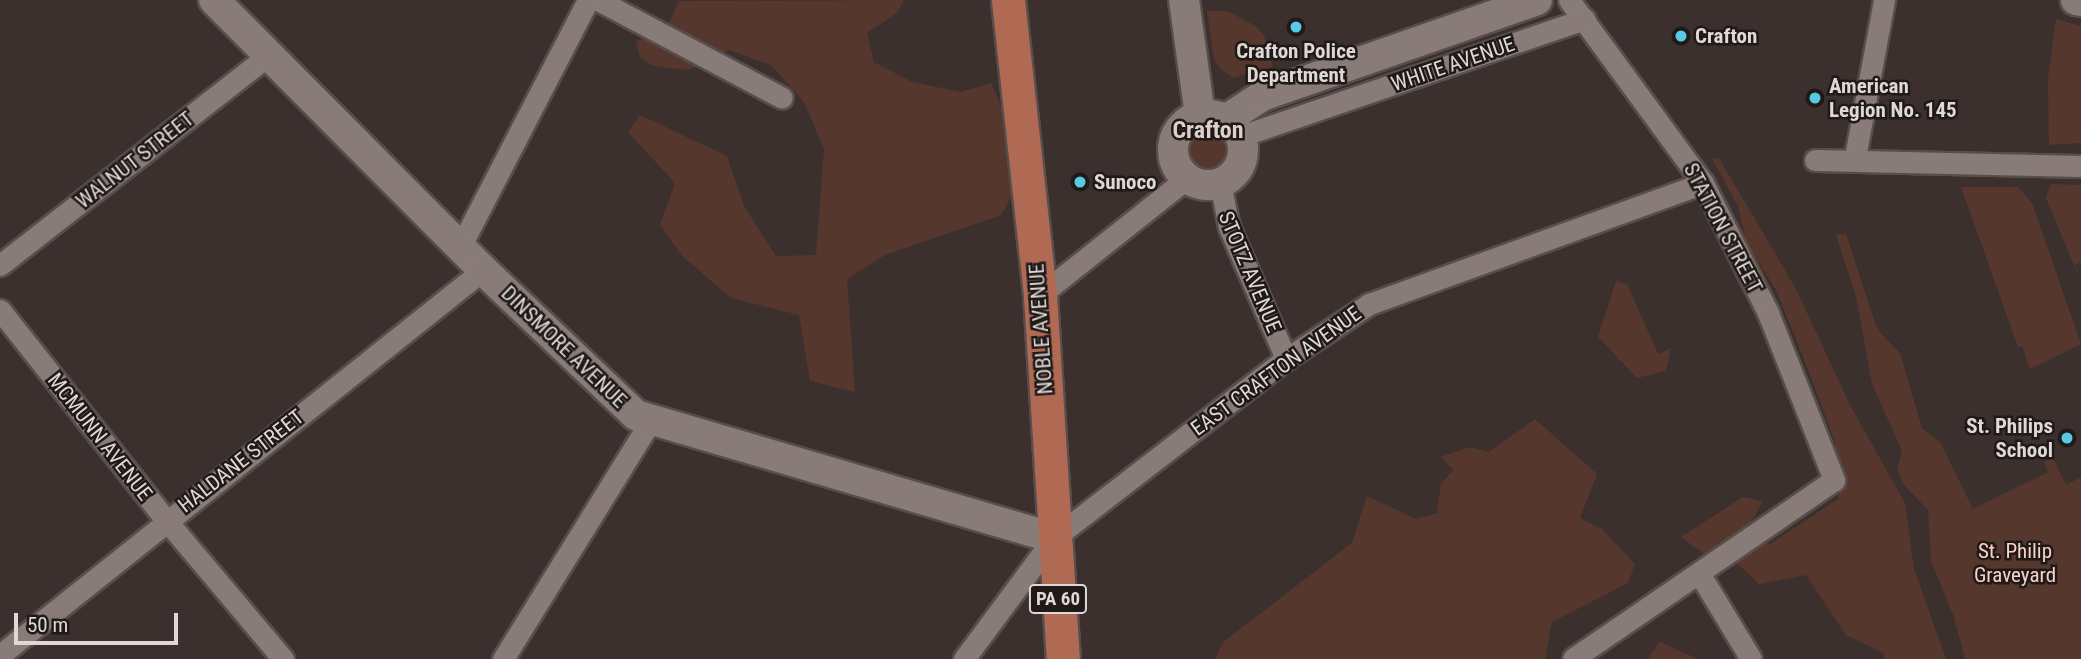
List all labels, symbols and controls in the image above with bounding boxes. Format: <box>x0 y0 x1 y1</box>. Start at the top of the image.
marker: Crafton Police Department <box>1288 19 1304 35</box>
place label: Crafton <box>1695 23 1757 49</box>
marker: Crafton <box>1673 28 1689 44</box>
street label: WHITE AVENUE <box>1388 31 1518 97</box>
place label: Crafton Police Department <box>1236 38 1356 88</box>
place label: American Legion No. 145 <box>1829 73 1957 123</box>
marker: American Legion No. 145 <box>1807 90 1823 106</box>
street label: WALNUT STREET <box>71 106 199 214</box>
district label: Crafton <box>1172 117 1244 145</box>
street label: STATION STREET <box>1678 159 1768 297</box>
place label: Sunoco <box>1094 169 1157 195</box>
marker: Sunoco <box>1072 174 1088 190</box>
street label: STOTZ AVENUE <box>1213 208 1287 336</box>
street label: NOBLE AVENUE <box>1024 263 1058 395</box>
street label: DINSMORE AVENUE <box>496 281 632 413</box>
street label: EAST CRAFTON AVENUE <box>1186 301 1366 441</box>
street label: MCMUNN AVENUE <box>42 368 158 506</box>
street label: HALDANE STREET <box>173 404 309 518</box>
place label: St. Philips School <box>1966 413 2053 463</box>
marker: St. Philips School <box>2059 430 2075 446</box>
park label: St. Philip Graveyard <box>1974 538 2056 588</box>
road number: PA 60 <box>1028 584 1088 614</box>
scale bar <box>18 600 182 644</box>
text: 50 m <box>27 613 68 637</box>

